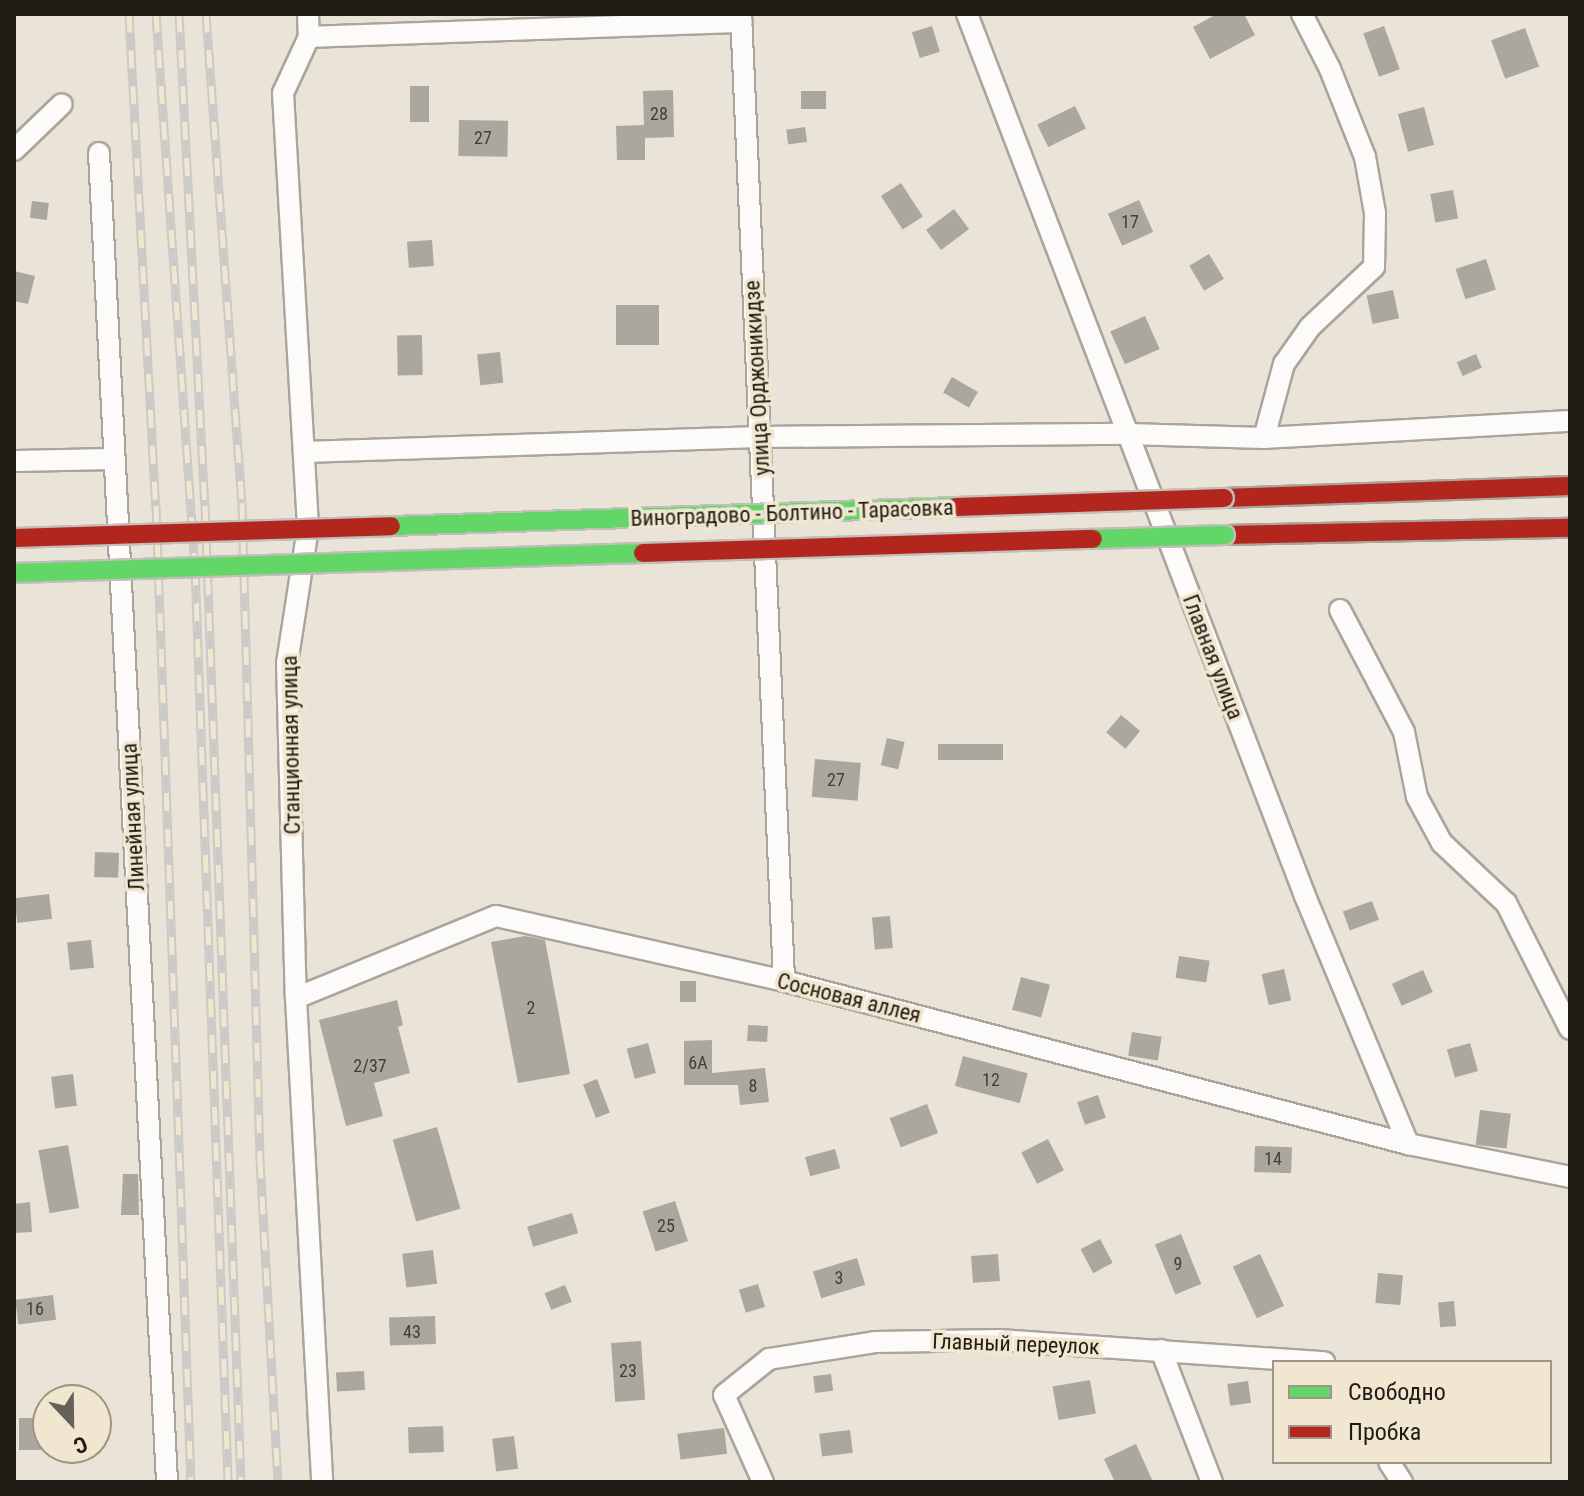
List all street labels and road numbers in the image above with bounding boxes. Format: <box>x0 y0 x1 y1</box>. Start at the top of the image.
street label: улица Орджоникидзе <box>739 280 775 476</box>
street label: Виноградово - Болтино - Тарасовка <box>630 494 954 532</box>
street label: Главная улица <box>1177 591 1249 723</box>
street label: Станционная улица <box>276 655 306 835</box>
street label: Линейная улица <box>116 742 150 892</box>
street label: Сосновая аллея <box>774 967 924 1029</box>
street label: Главный переулок <box>932 1328 1100 1360</box>

